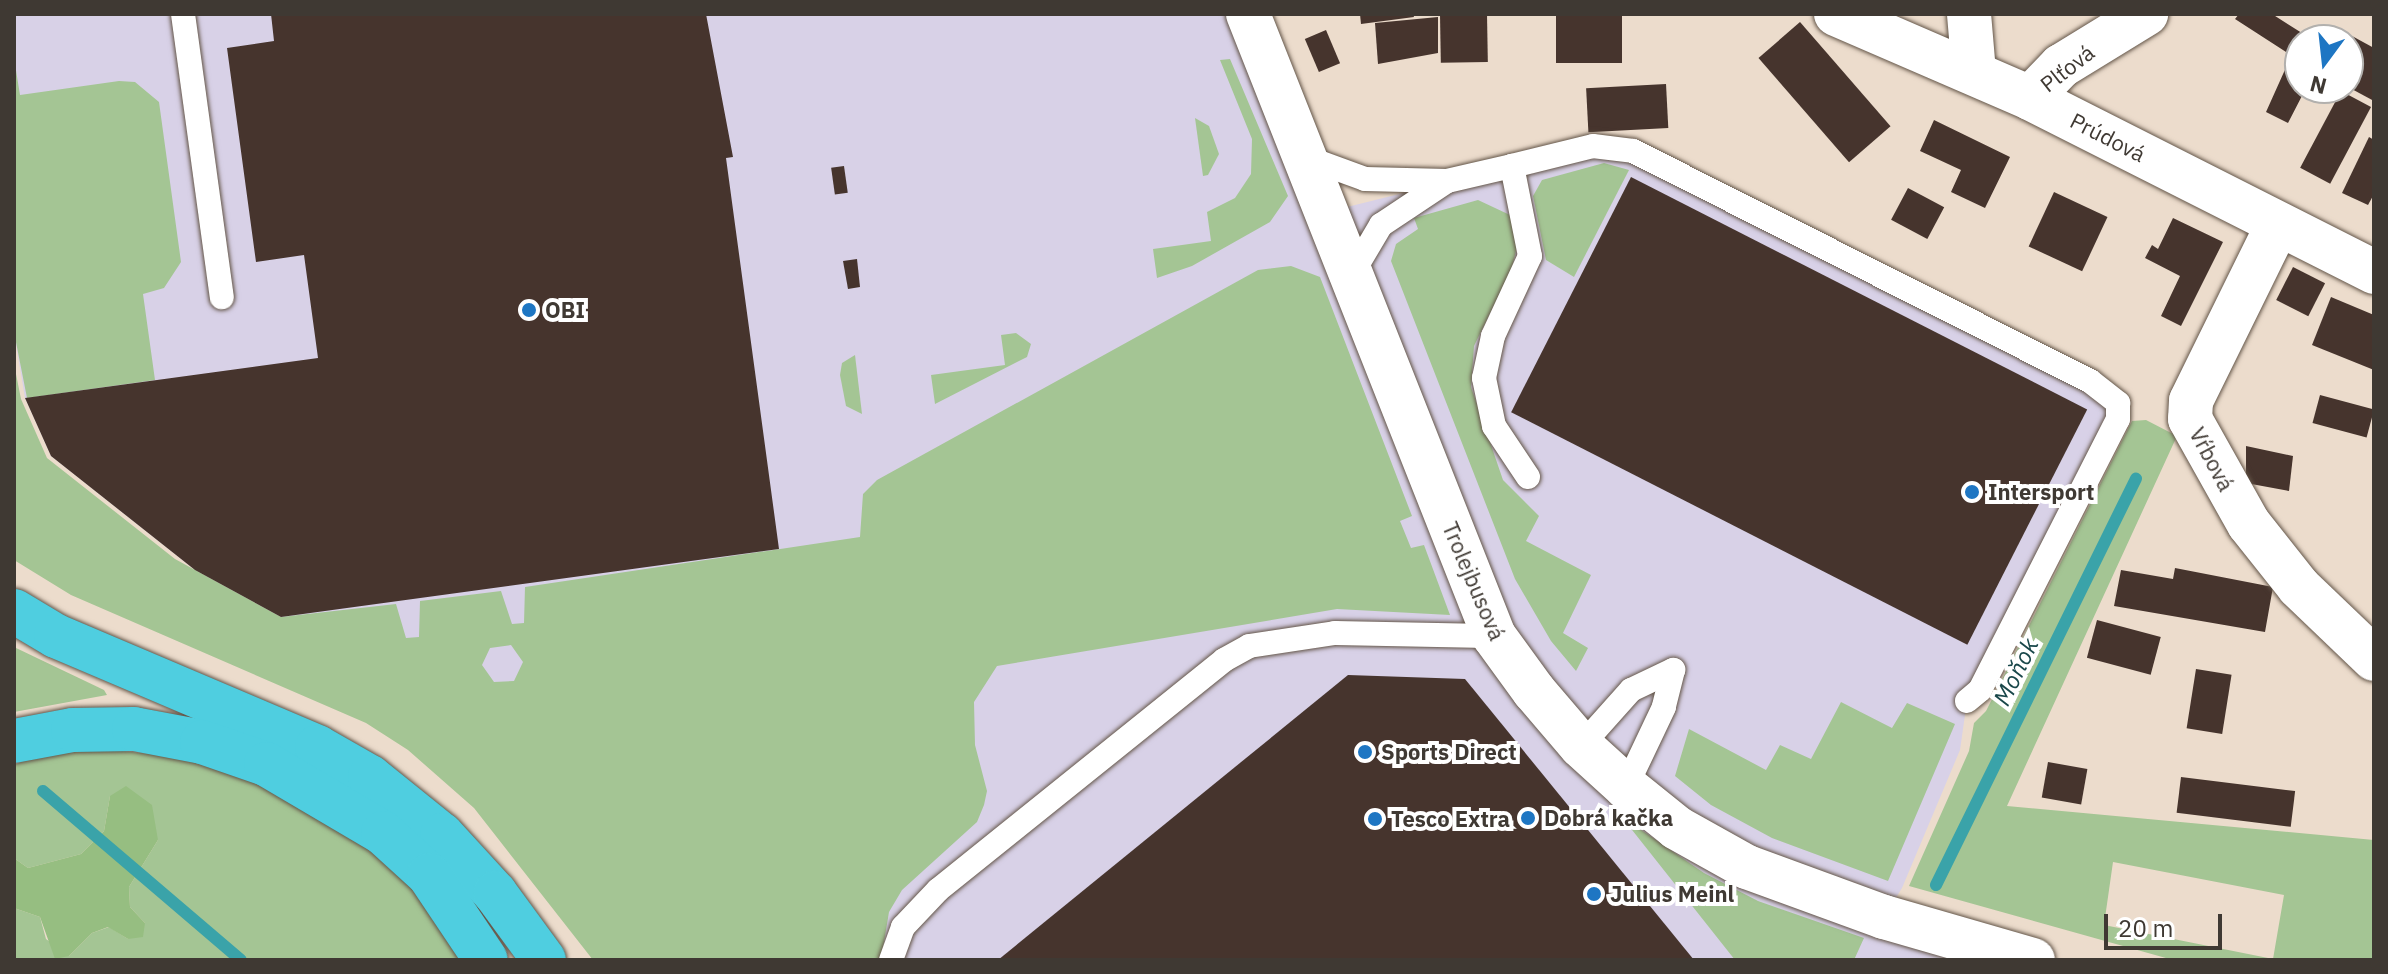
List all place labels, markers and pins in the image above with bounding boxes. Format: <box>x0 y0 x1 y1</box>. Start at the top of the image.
place label: OBI <box>545 297 585 323</box>
marker: OBI <box>520 301 538 319</box>
place label: Intersport <box>1988 479 2094 505</box>
marker: Intersport <box>1963 483 1981 501</box>
place label: Sports Direct <box>1381 739 1517 765</box>
marker: Sports Direct <box>1356 743 1374 761</box>
place label: Dobrá kačka <box>1544 805 1673 831</box>
place label: Tesco Extra <box>1391 806 1510 832</box>
marker: Dobrá kačka <box>1519 809 1537 827</box>
marker: Tesco Extra <box>1366 810 1384 828</box>
place label: Julius Meinl <box>1610 881 1734 907</box>
marker: Julius Meinl <box>1585 885 1603 903</box>

